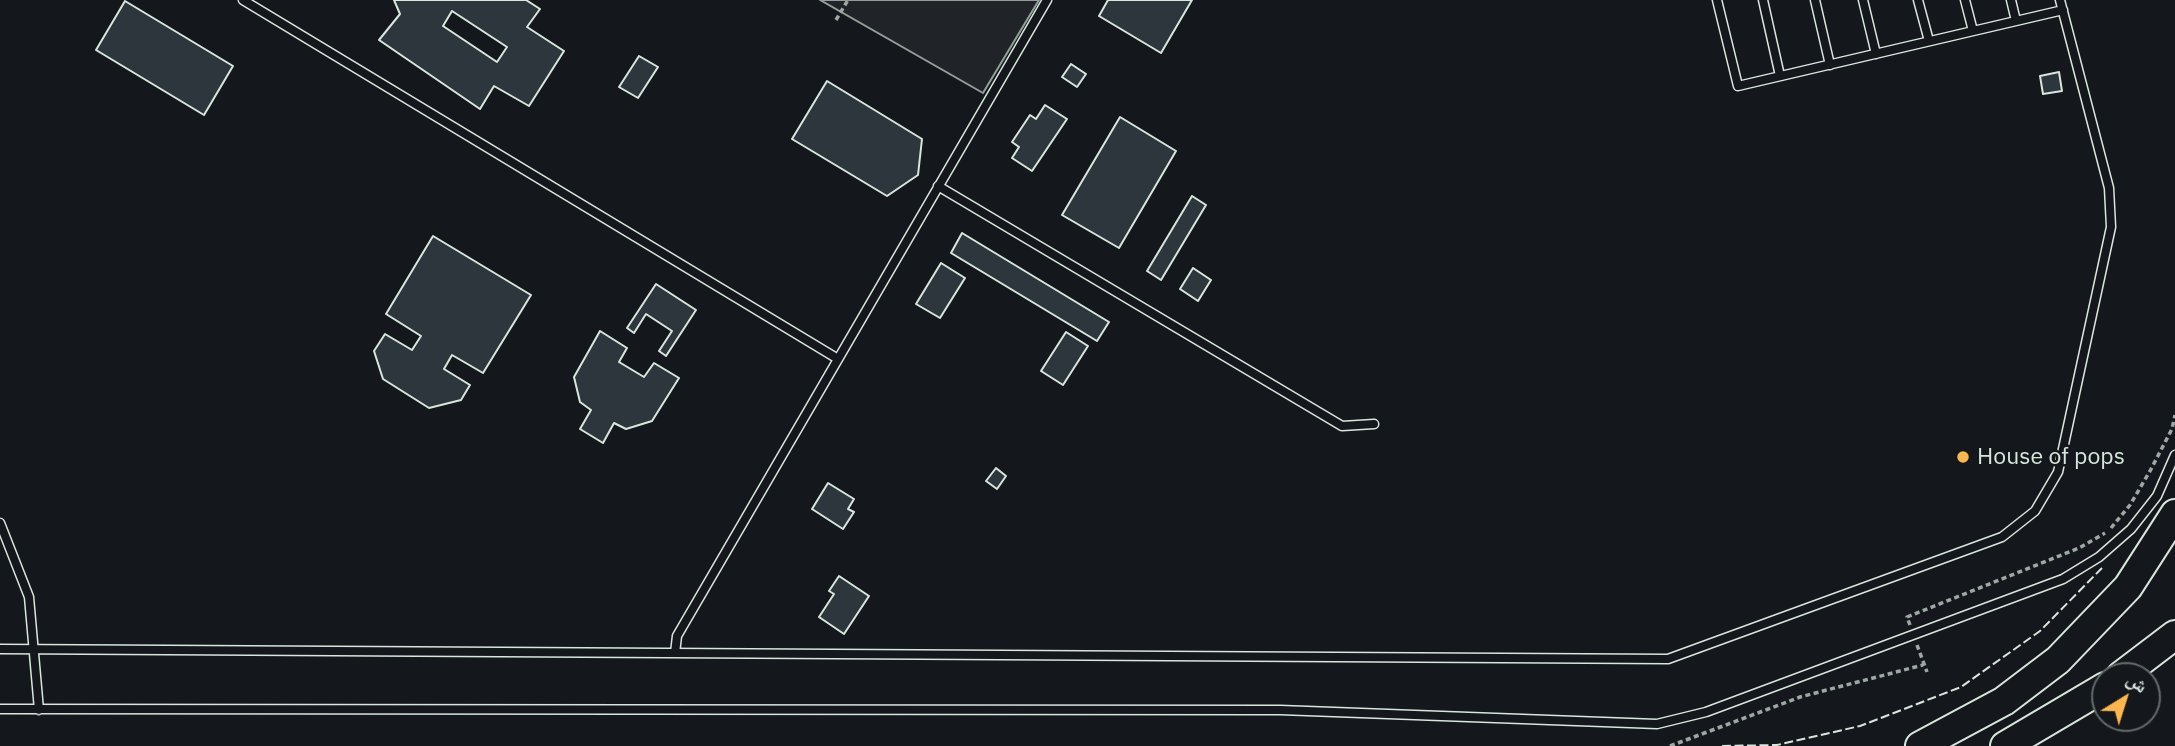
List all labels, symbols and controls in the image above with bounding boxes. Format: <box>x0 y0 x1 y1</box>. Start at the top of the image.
place label: House of pops <box>1977 443 2125 471</box>
marker: House of pops <box>1955 449 1971 465</box>
north arrow <box>2091 662 2161 732</box>
text: ش <box>2122 666 2153 698</box>

